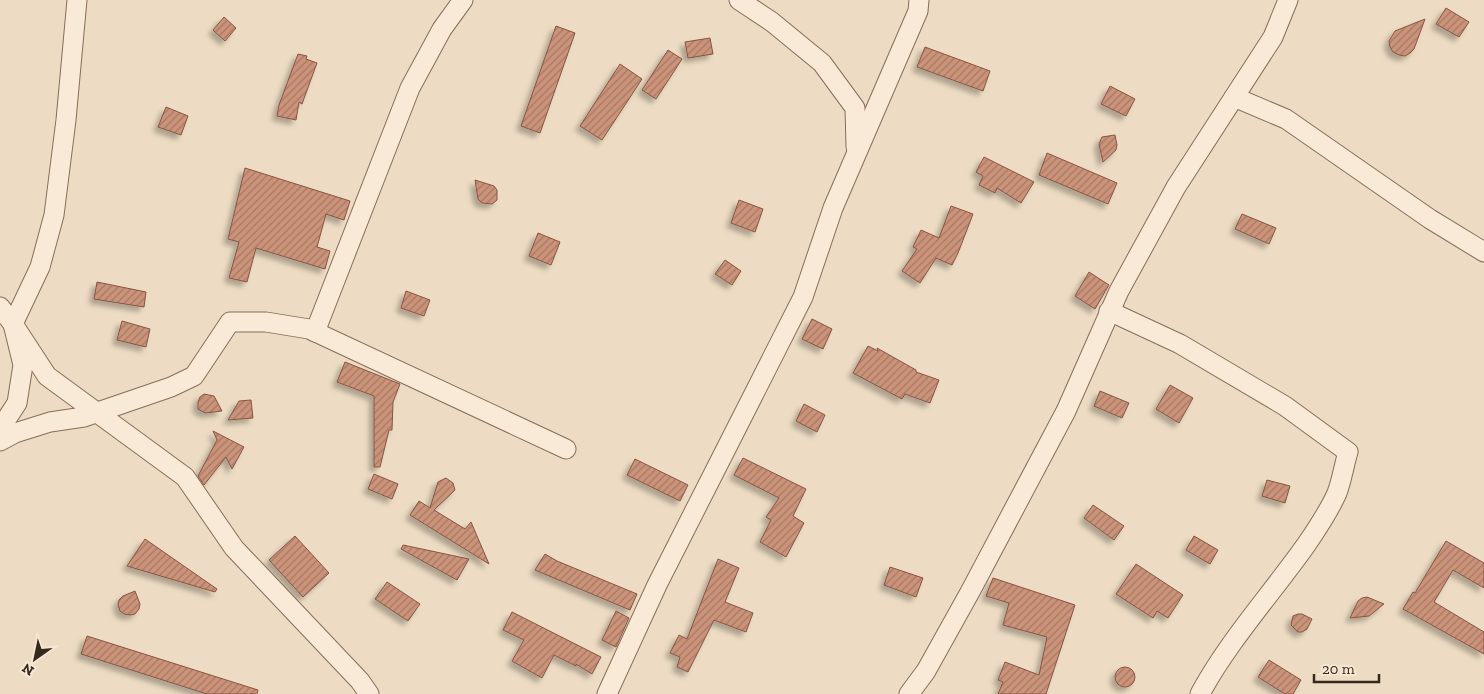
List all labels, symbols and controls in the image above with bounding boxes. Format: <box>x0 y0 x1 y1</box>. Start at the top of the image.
north arrow <box>10 634 60 684</box>
scale bar <box>1314 652 1379 684</box>
text: N <box>19 659 37 680</box>
text: 20 m <box>1322 660 1355 678</box>

